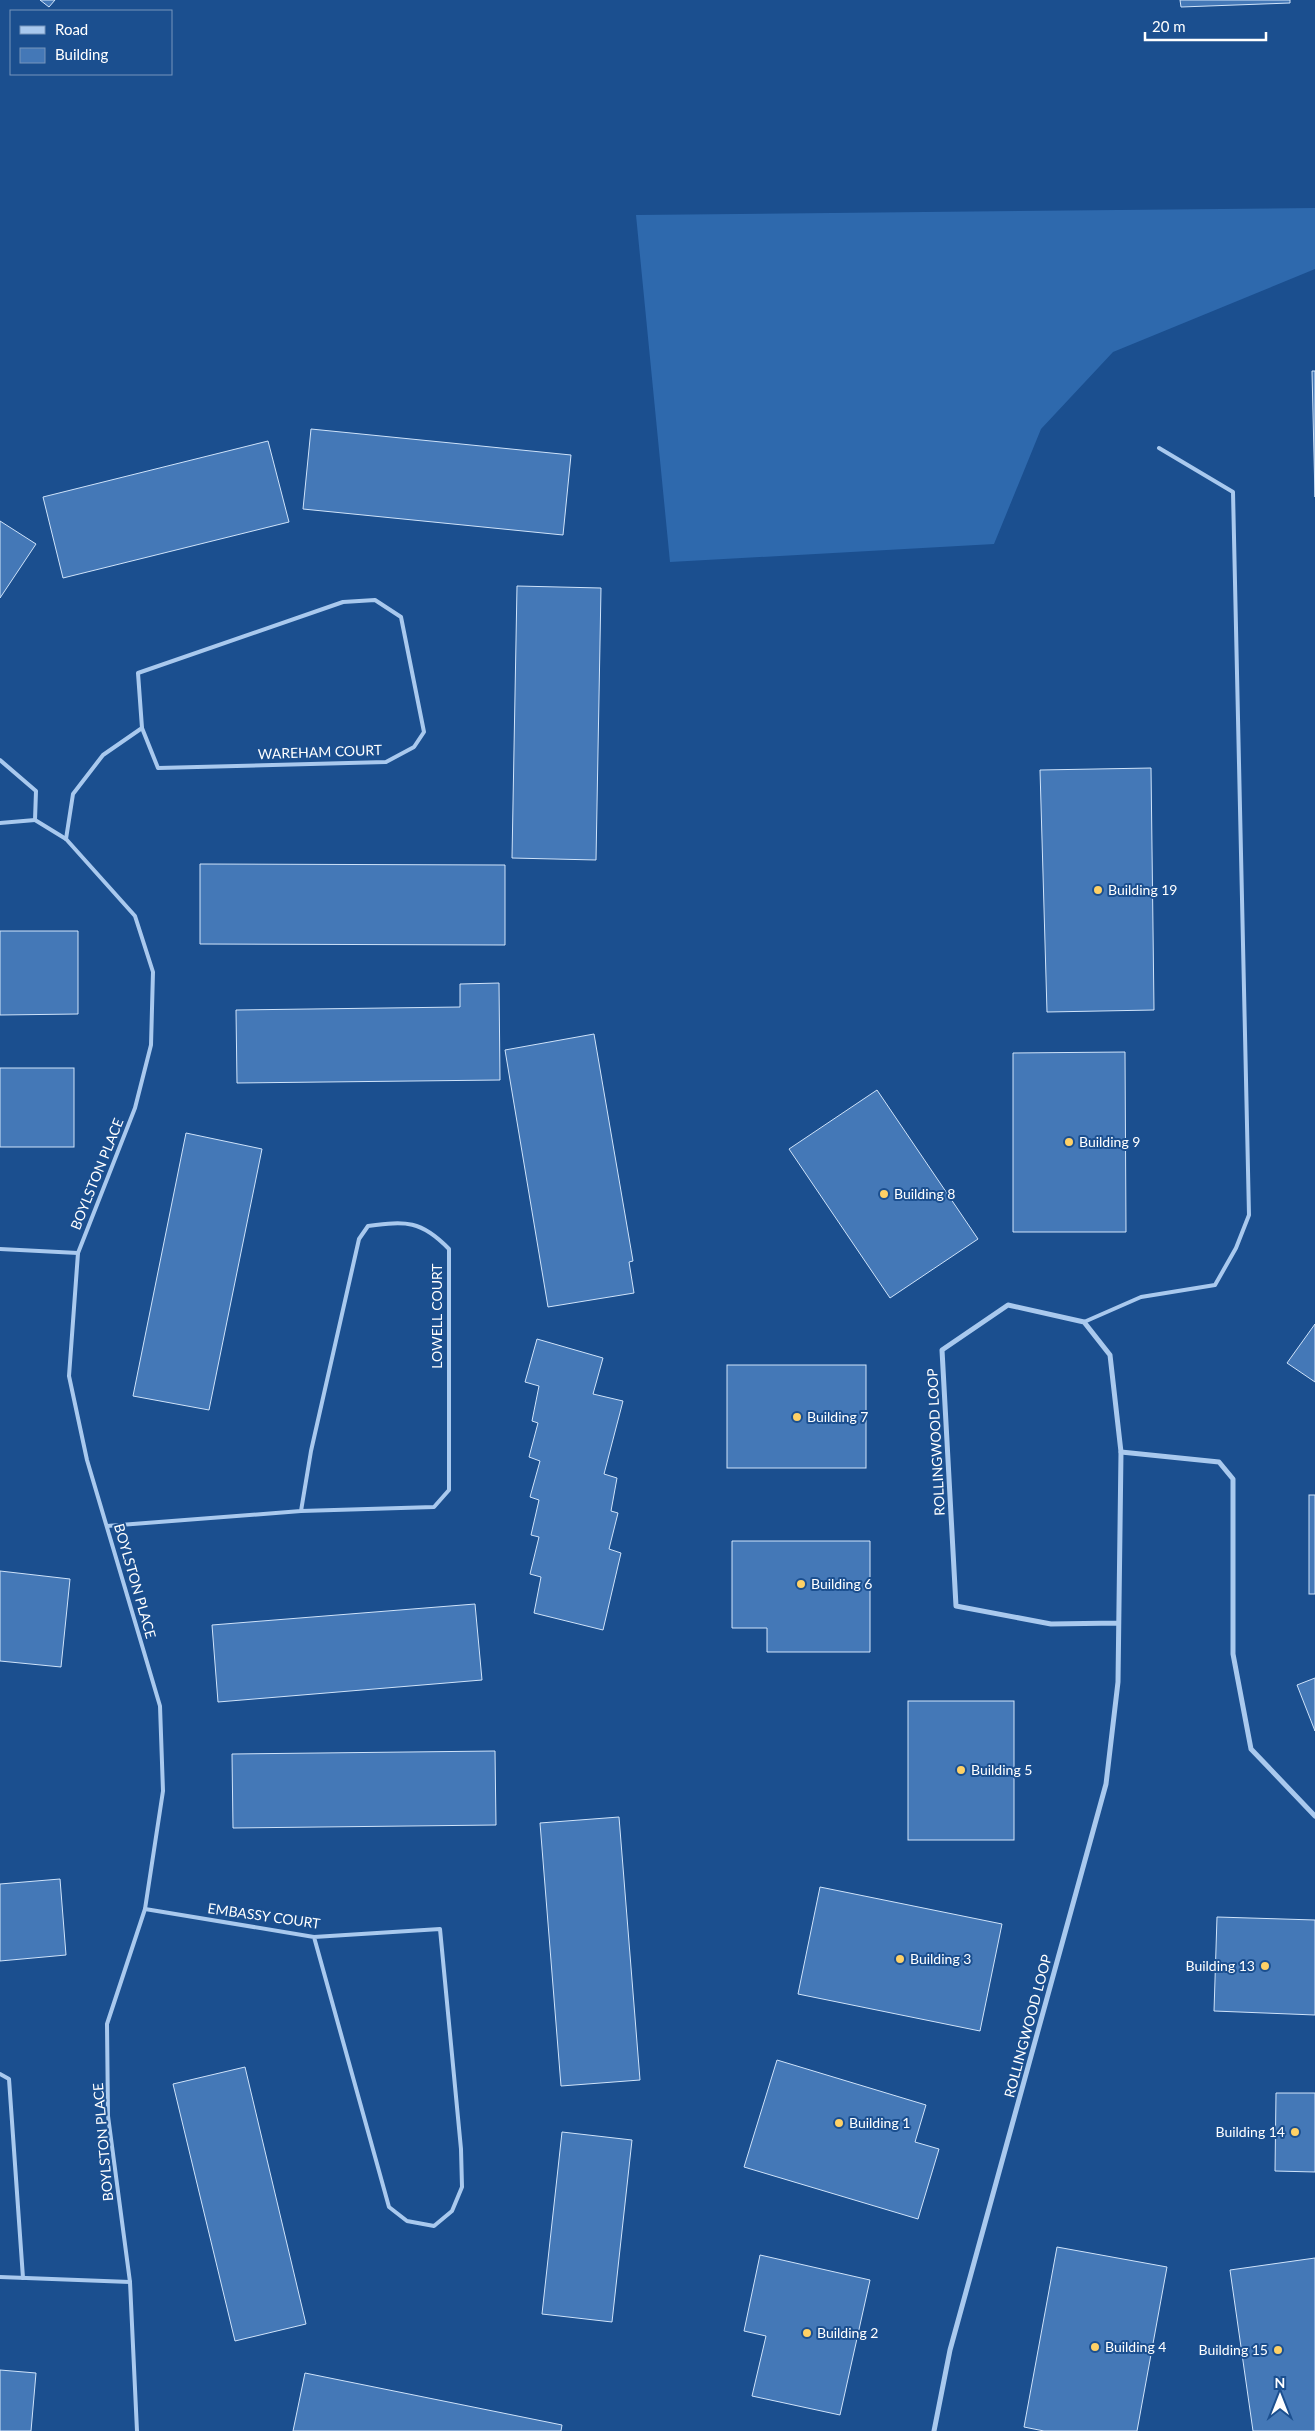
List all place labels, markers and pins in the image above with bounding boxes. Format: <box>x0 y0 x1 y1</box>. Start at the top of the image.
place label: Building 19 <box>1108 881 1178 898</box>
marker: Building 19 <box>1092 884 1104 896</box>
place label: Building 9 <box>1079 1133 1140 1150</box>
marker: Building 9 <box>1063 1136 1075 1148</box>
place label: Building 8 <box>894 1185 955 1202</box>
marker: Building 8 <box>878 1188 890 1200</box>
place label: Building 7 <box>807 1408 868 1425</box>
marker: Building 7 <box>791 1411 803 1423</box>
place label: Building 6 <box>811 1575 872 1592</box>
marker: Building 6 <box>795 1578 807 1590</box>
place label: Building 5 <box>971 1761 1032 1778</box>
marker: Building 5 <box>955 1764 967 1776</box>
place label: Building 3 <box>910 1950 971 1967</box>
marker: Building 3 <box>894 1953 906 1965</box>
place label: Building 13 <box>1186 1957 1255 1974</box>
marker: Building 13 <box>1259 1960 1271 1972</box>
place label: Building 1 <box>849 2114 910 2131</box>
marker: Building 1 <box>833 2117 845 2129</box>
place label: Building 14 <box>1216 2123 1285 2140</box>
marker: Building 14 <box>1289 2126 1301 2138</box>
place label: Building 2 <box>817 2324 878 2341</box>
marker: Building 2 <box>801 2327 813 2339</box>
place label: Building 4 <box>1105 2338 1166 2355</box>
marker: Building 4 <box>1089 2341 1101 2353</box>
place label: Building 15 <box>1199 2341 1268 2358</box>
marker: Building 15 <box>1272 2344 1284 2356</box>

